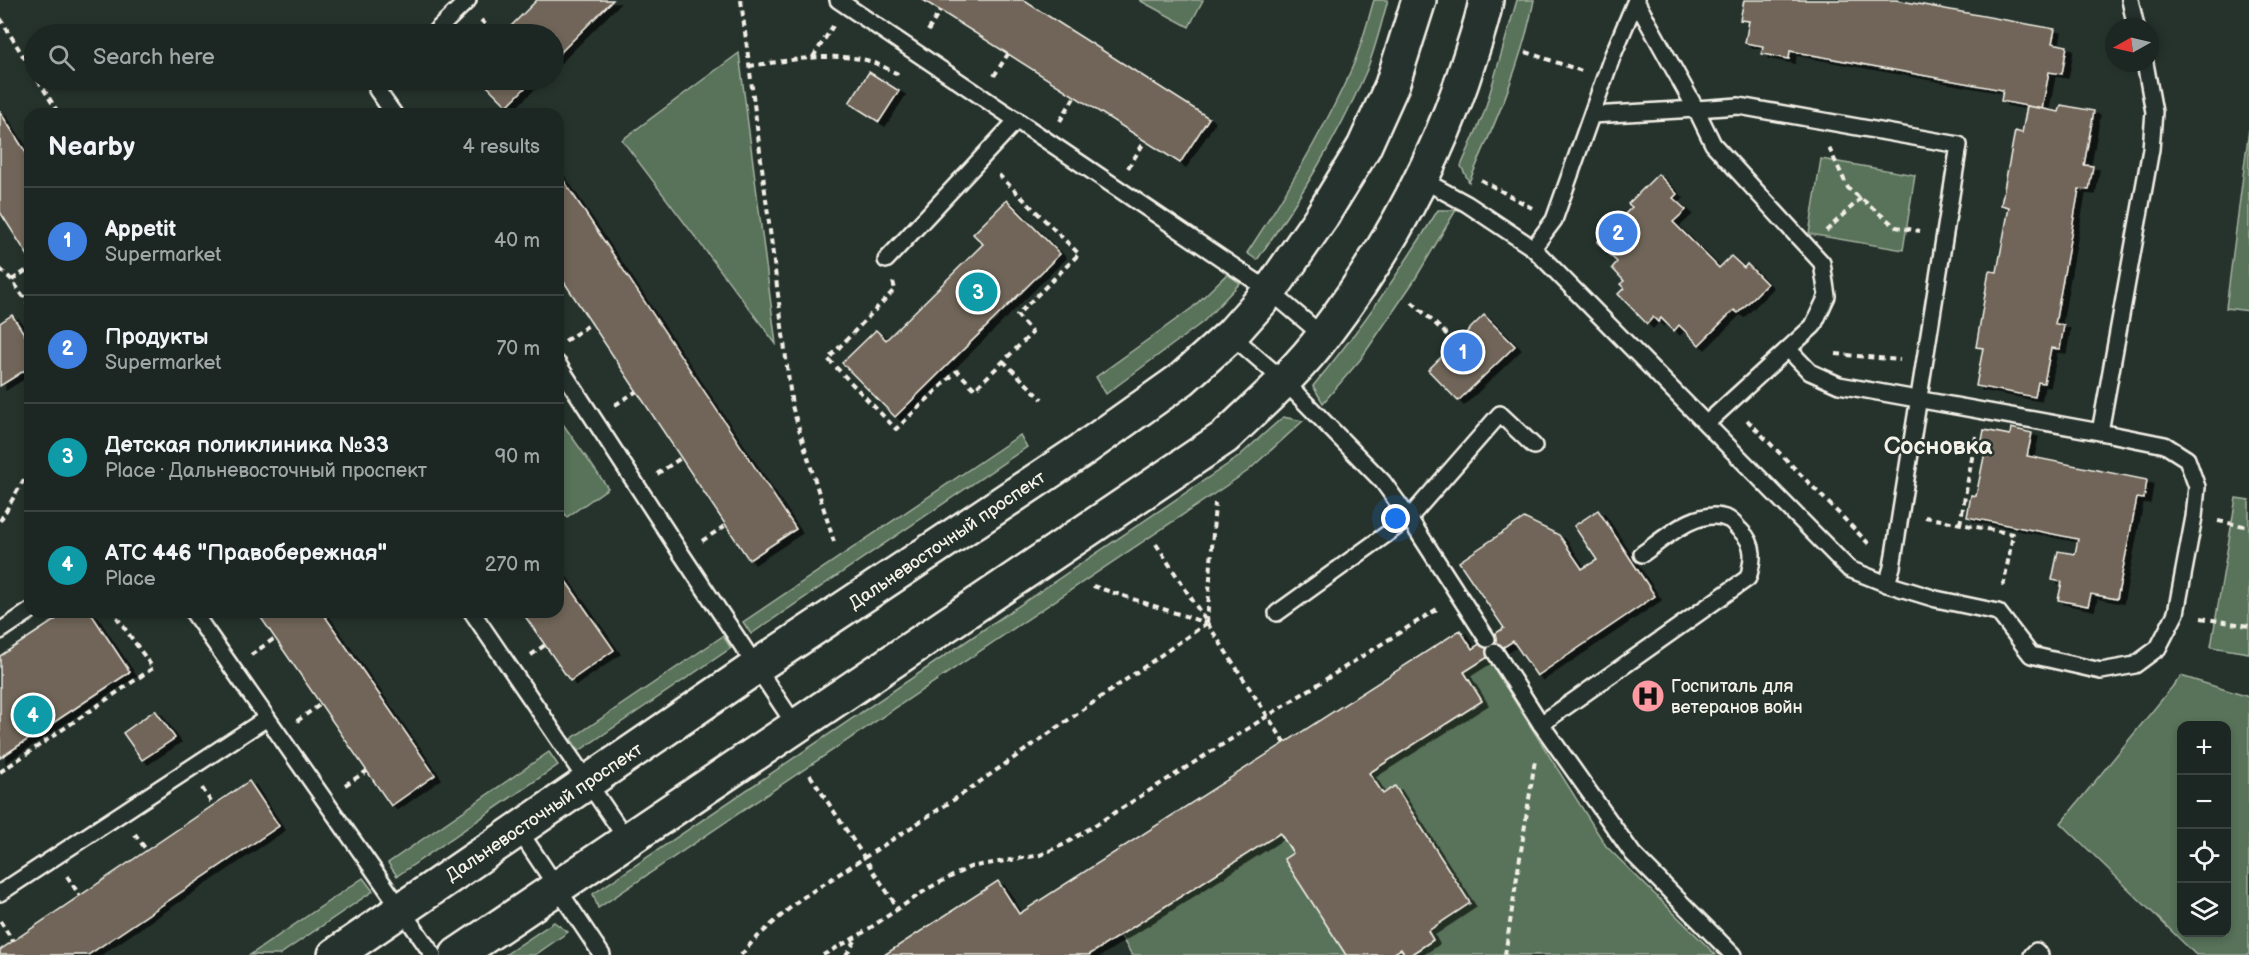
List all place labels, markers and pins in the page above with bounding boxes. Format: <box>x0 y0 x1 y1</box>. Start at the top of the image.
pin: 2 <box>1598 210 1638 256</box>
pin: 3 <box>958 270 998 314</box>
pin: 1 <box>1444 330 1482 374</box>
place label: Госпиталь для ветеранов войн <box>1671 676 1803 718</box>
hospital icon: Госпиталь для ветеранов войн <box>1630 678 1666 714</box>
pin: 4 <box>14 692 52 738</box>

